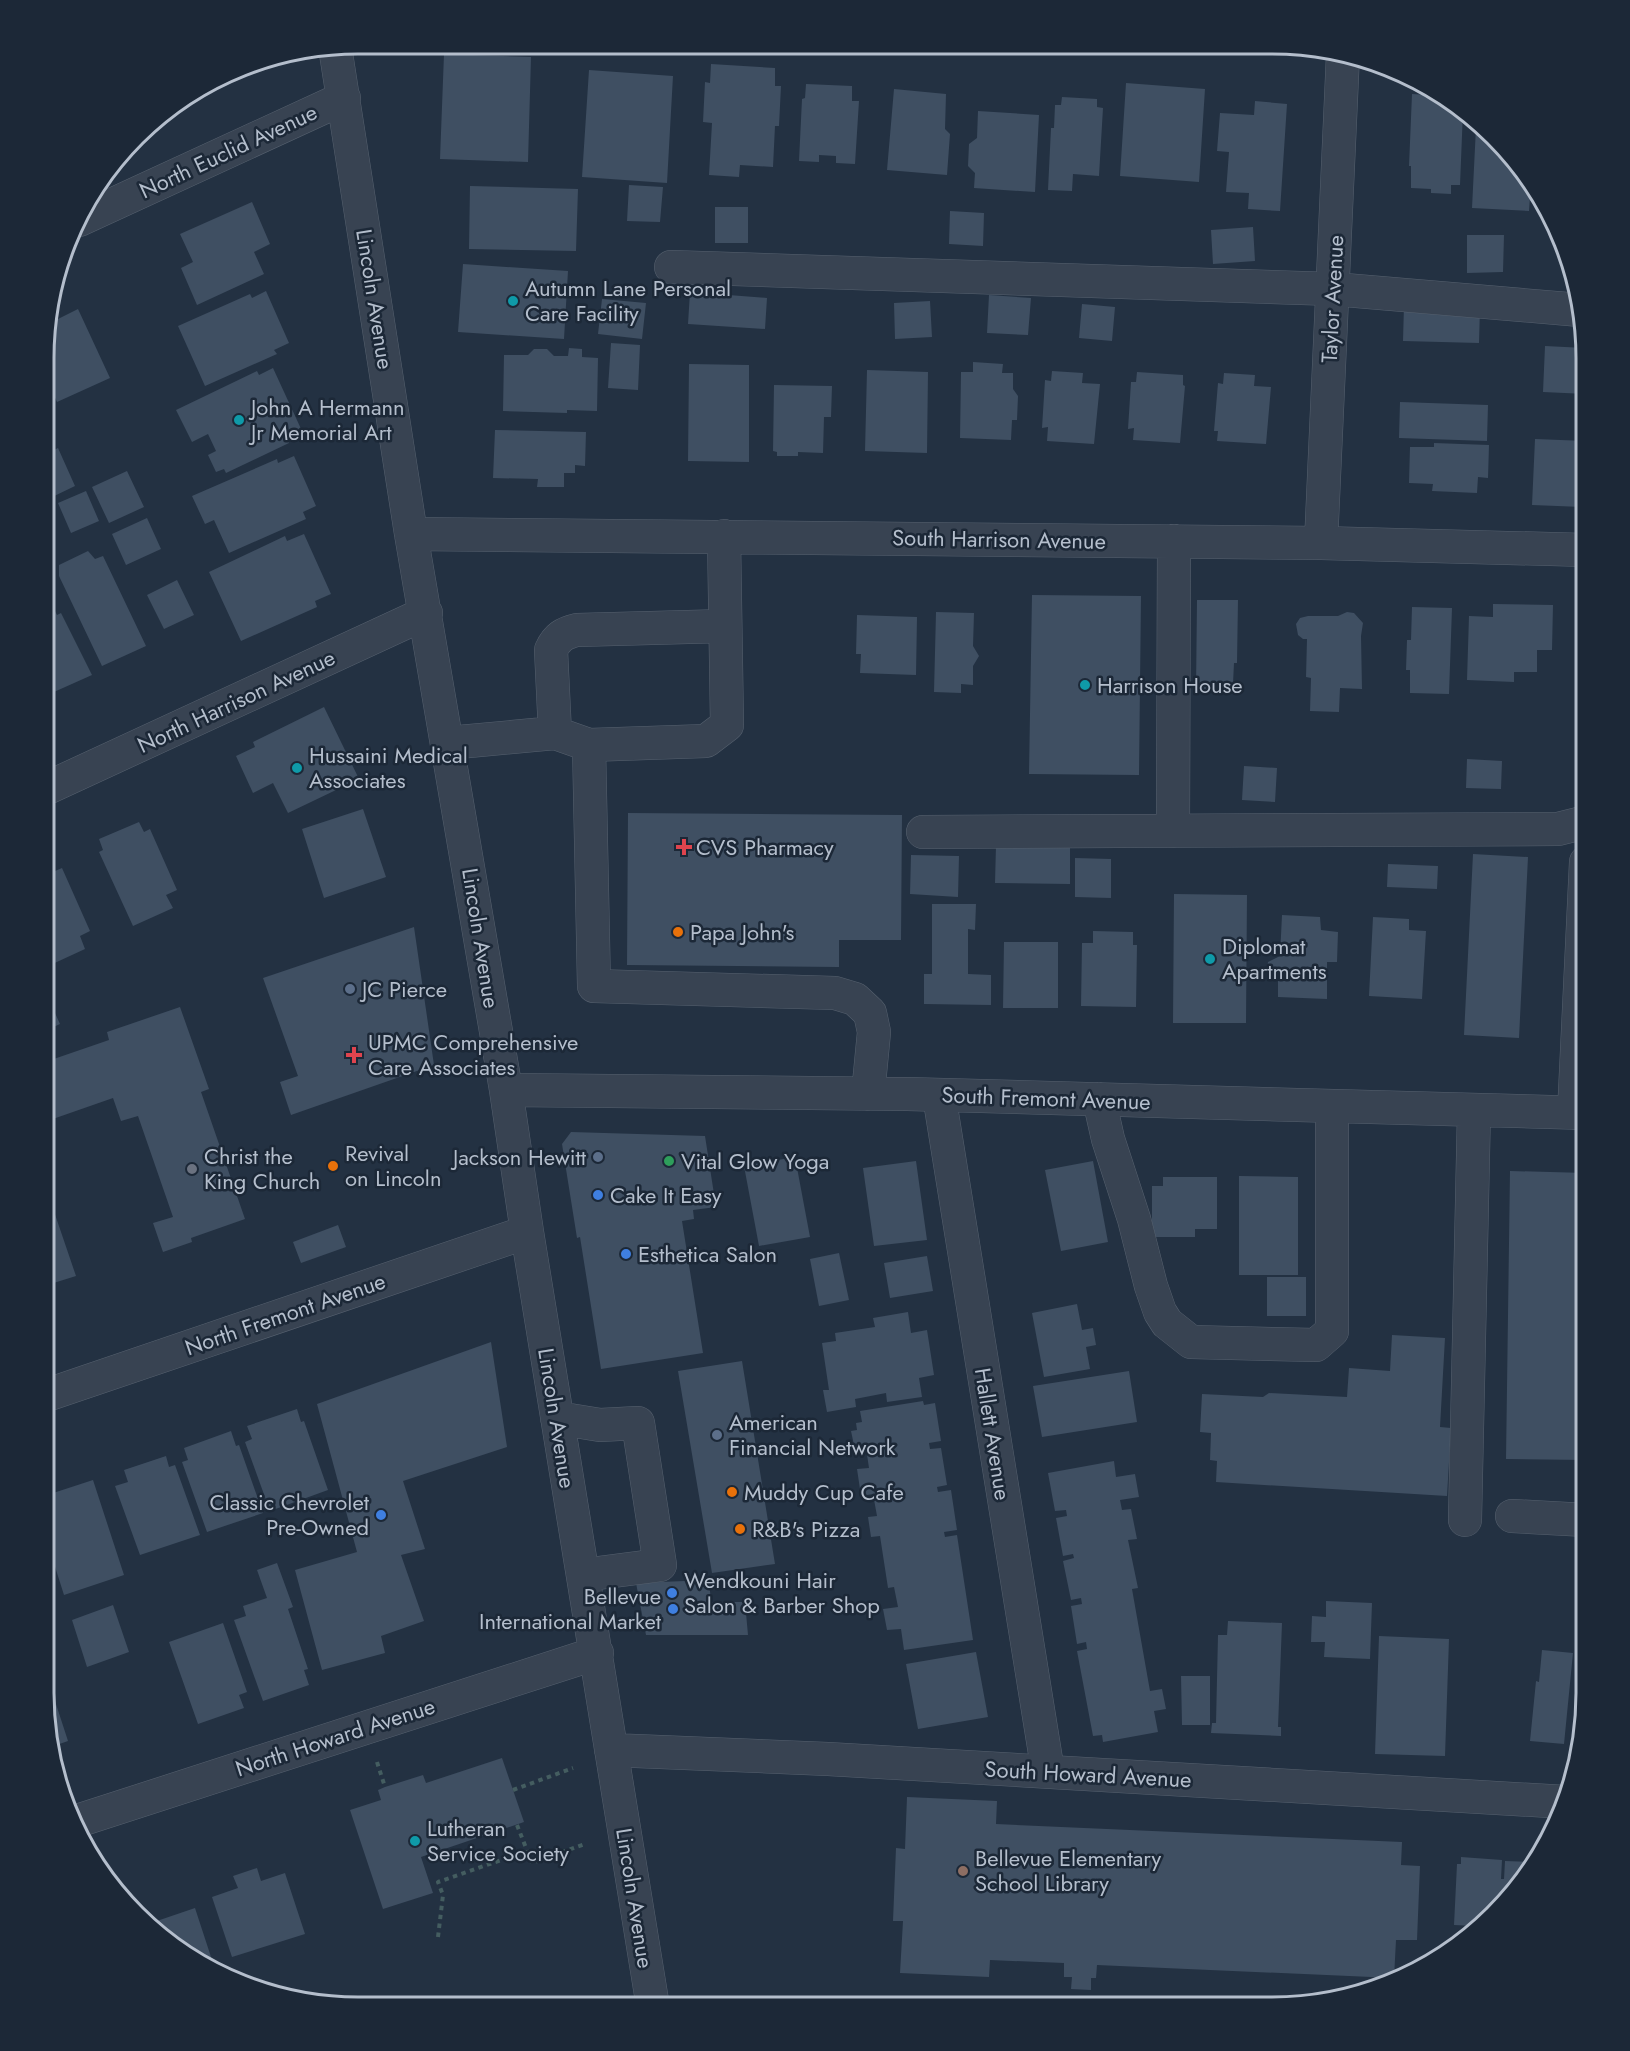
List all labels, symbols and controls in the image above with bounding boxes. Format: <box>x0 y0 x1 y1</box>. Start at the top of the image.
street label: North Euclid Avenue <box>134 96 322 206</box>
street label: Lincoln Avenue <box>348 227 402 371</box>
street label: Taylor Avenue <box>1313 234 1351 364</box>
place label: Autumn Lane Personal Care Facility <box>525 272 731 329</box>
marker: Autumn Lane Personal Care Facility <box>506 294 520 308</box>
place label: John A Hermann Jr Memorial Art <box>248 391 405 448</box>
marker: John A Hermann Jr Memorial Art <box>232 413 246 427</box>
street label: South Harrison Avenue <box>892 521 1106 557</box>
street label: North Harrison Avenue <box>132 641 340 761</box>
place label: Harrison House <box>1097 669 1243 701</box>
marker: Harrison House <box>1078 678 1092 692</box>
place label: Hussaini Medical Associates <box>309 739 468 796</box>
marker: Hussaini Medical Associates <box>290 761 304 775</box>
place label: CVS Pharmacy <box>696 831 834 863</box>
marker: CVS Pharmacy <box>677 840 691 854</box>
street label: Lincoln Avenue <box>454 866 508 1010</box>
place label: Papa John's <box>690 916 795 948</box>
marker: Papa John's <box>671 925 685 939</box>
place label: Diplomat Apartments <box>1222 930 1327 987</box>
marker: Diplomat Apartments <box>1203 952 1217 966</box>
place label: JC Pierce <box>359 973 447 1005</box>
marker: JC Pierce <box>343 982 357 996</box>
place label: UPMC Comprehensive Care Associates <box>368 1026 578 1083</box>
marker: UPMC Comprehensive Care Associates <box>345 1046 363 1064</box>
street label: South Fremont Avenue <box>941 1078 1151 1118</box>
place label: Revival on Lincoln <box>345 1137 441 1194</box>
place label: Christ the King Church <box>204 1140 320 1197</box>
place label: Jackson Hewitt <box>450 1141 587 1173</box>
place label: Vital Glow Yoga <box>681 1145 829 1177</box>
marker: Jackson Hewitt <box>591 1150 605 1164</box>
marker: Vital Glow Yoga <box>662 1154 676 1168</box>
marker: Revival on Lincoln <box>326 1159 340 1173</box>
marker: Christ the King Church <box>185 1162 199 1176</box>
place label: Cake It Easy <box>610 1179 722 1211</box>
marker: Cake It Easy <box>591 1188 605 1202</box>
place label: Esthetica Salon <box>638 1238 777 1270</box>
marker: Esthetica Salon <box>619 1247 633 1261</box>
street label: North Fremont Avenue <box>180 1265 390 1363</box>
street label: Lincoln Avenue <box>530 1346 584 1490</box>
street label: Hallett Avenue <box>967 1366 1019 1502</box>
place label: American Financial Network <box>729 1406 896 1463</box>
marker: American Financial Network <box>710 1428 724 1442</box>
place label: Muddy Cup Cafe <box>744 1476 904 1508</box>
marker: Muddy Cup Cafe <box>725 1485 739 1499</box>
place label: Classic Chevrolet Pre-Owned <box>210 1486 370 1543</box>
marker: Classic Chevrolet Pre-Owned <box>374 1508 388 1522</box>
place label: R&B's Pizza <box>752 1513 860 1545</box>
marker: R&B's Pizza <box>733 1522 747 1536</box>
place label: Wendkouni Hair Salon & Barber Shop <box>684 1564 880 1621</box>
place label: Bellevue International Market <box>479 1580 662 1637</box>
marker: Wendkouni Hair Salon & Barber Shop <box>665 1586 679 1600</box>
marker: Bellevue International Market <box>666 1602 680 1616</box>
street label: North Howard Avenue <box>231 1690 439 1784</box>
street label: South Howard Avenue <box>984 1753 1192 1795</box>
place label: Lutheran Service Society <box>427 1812 569 1869</box>
street label: Lincoln Avenue <box>608 1826 662 1970</box>
marker: Lutheran Service Society <box>408 1834 422 1848</box>
place label: Bellevue Elementary School Library <box>975 1842 1161 1899</box>
marker: Bellevue Elementary School Library <box>956 1864 970 1878</box>

